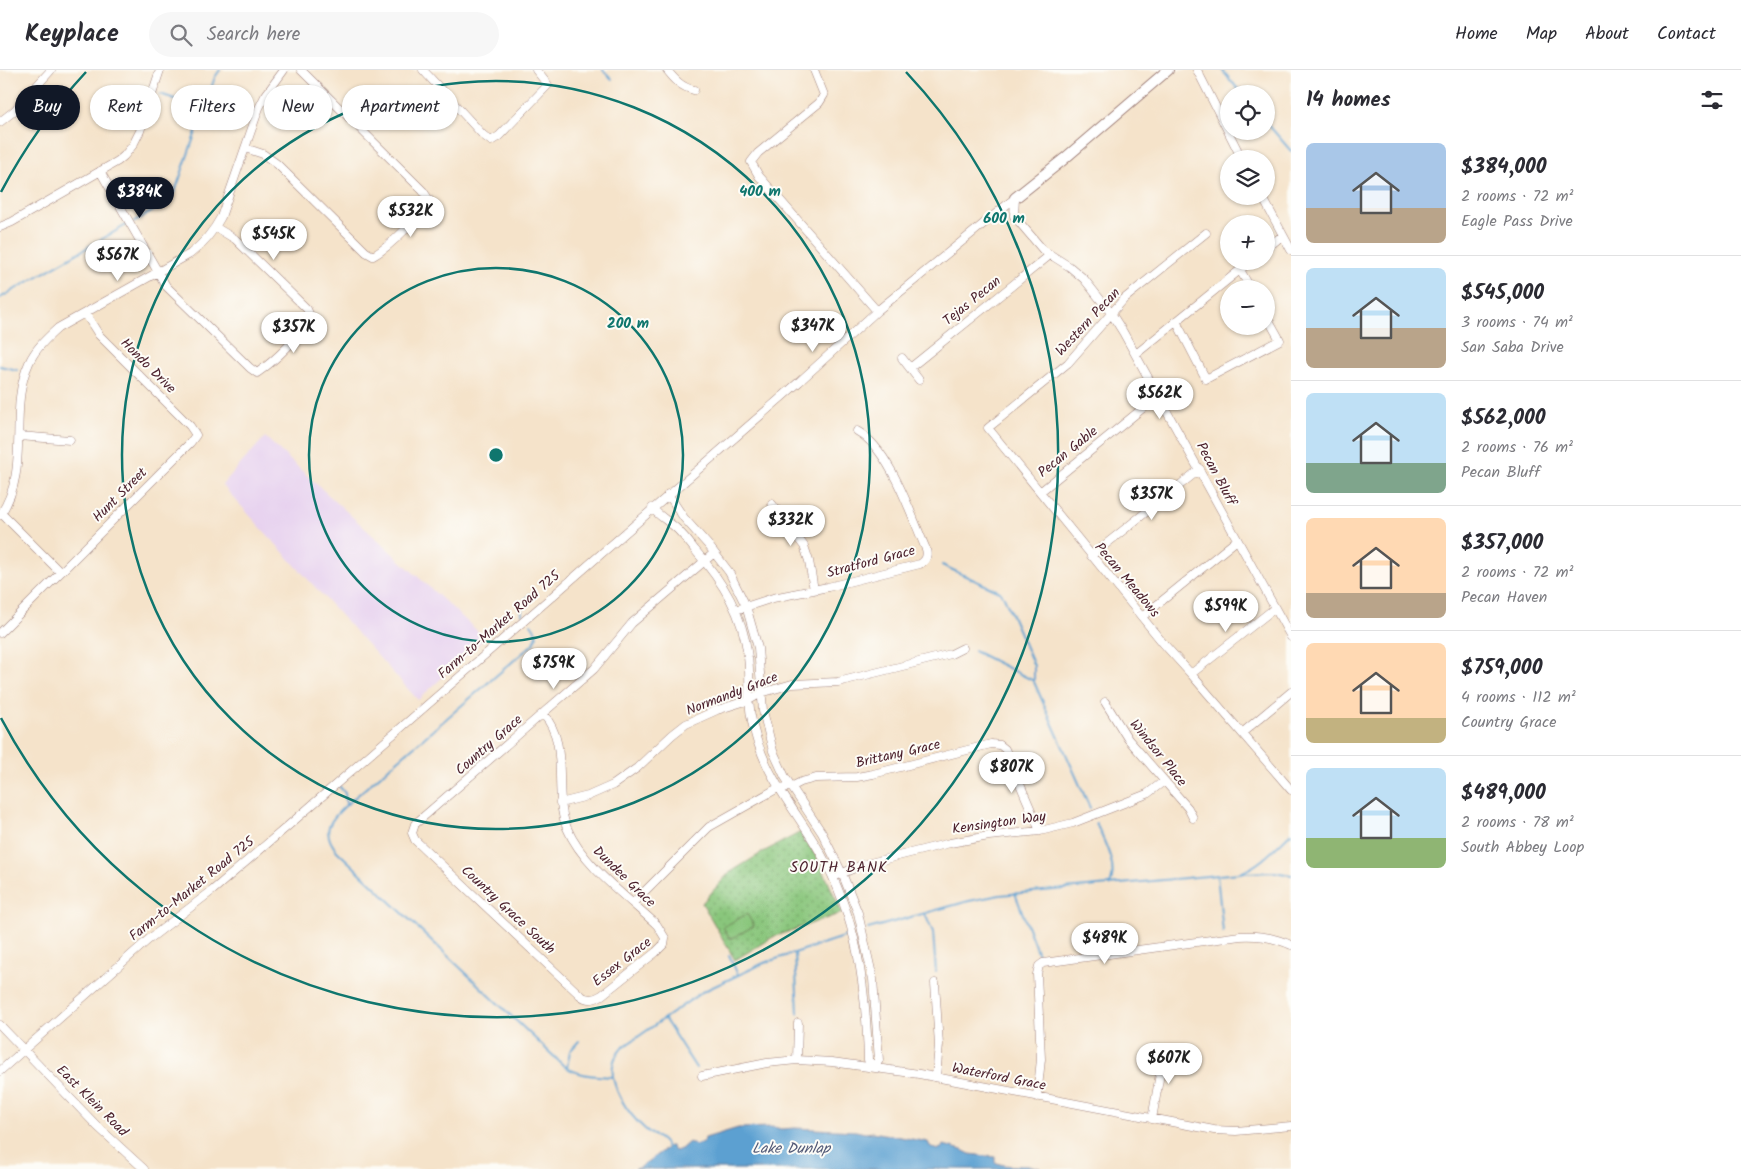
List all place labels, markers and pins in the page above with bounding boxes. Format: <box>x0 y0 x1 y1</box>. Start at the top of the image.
pin: $384K <box>105 176 175 219</box>
pin: $532K <box>376 196 446 238</box>
pin: $545K <box>239 218 309 261</box>
pin: $567K <box>83 240 153 282</box>
pin: $347K <box>778 310 848 353</box>
pin: $357K <box>259 312 329 354</box>
pin: $562K <box>1125 378 1195 420</box>
centre of rings <box>487 446 505 464</box>
pin: $357K <box>1117 478 1187 521</box>
pin: $332K <box>756 504 826 547</box>
pin: $599K <box>1191 590 1261 633</box>
pin: $759K <box>519 648 589 690</box>
pin: $807K <box>977 752 1047 794</box>
pin: $489K <box>1070 922 1140 965</box>
pin: $607K <box>1134 1042 1204 1085</box>

